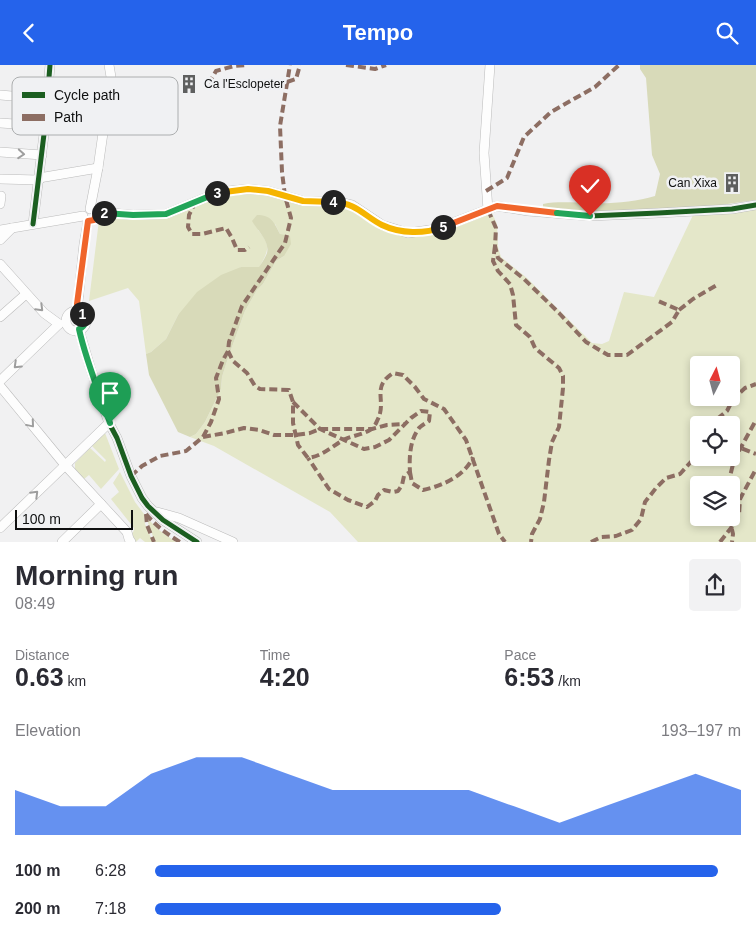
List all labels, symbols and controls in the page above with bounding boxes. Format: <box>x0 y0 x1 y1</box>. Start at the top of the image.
icon: back <box>15 19 43 47</box>
icon: search <box>713 19 741 47</box>
text: Tempo <box>343 20 413 45</box>
building icon: Ca l'Esclopeter <box>178 73 200 95</box>
legend <box>12 77 178 135</box>
place label: Ca l'Esclopeter <box>204 77 284 91</box>
text: Cycle path <box>54 87 120 103</box>
text: Path <box>54 109 83 125</box>
one-way arrow <box>17 148 25 159</box>
pin <box>569 165 611 216</box>
icon: check <box>576 172 604 200</box>
building icon: Can Xixa <box>721 172 743 194</box>
place label: Can Xixa <box>668 176 717 190</box>
pin: 3 <box>204 181 230 205</box>
text: 3 <box>214 185 221 201</box>
pin: 4 <box>320 189 346 215</box>
text: 4 <box>330 194 337 210</box>
pin: 2 <box>92 201 116 225</box>
text: 2 <box>101 205 108 221</box>
pin: 5 <box>430 215 456 239</box>
text: 5 <box>440 219 447 235</box>
pin: 1 <box>70 301 94 327</box>
one-way arrow <box>34 302 43 311</box>
text: 1 <box>79 306 86 322</box>
north arrow <box>690 356 740 406</box>
map controls <box>690 356 740 526</box>
one-way arrow <box>14 359 23 368</box>
pin <box>89 372 131 423</box>
icon: arrive <box>96 379 124 407</box>
button: locate <box>690 416 740 466</box>
one-way arrow <box>25 418 34 427</box>
button: layers <box>690 476 740 526</box>
one-way arrow <box>29 491 38 500</box>
scale bar <box>15 507 132 530</box>
text: 100 m <box>22 511 61 527</box>
button: share <box>689 559 741 611</box>
text: Morning run <box>15 560 178 591</box>
text: 08:49 <box>15 595 55 612</box>
text: Distance <box>15 647 69 663</box>
text: Time <box>260 647 290 663</box>
text: Pace <box>504 647 536 663</box>
text: 0.63 <box>15 663 64 691</box>
text: 4:20 <box>260 663 310 691</box>
text: 6:53 <box>504 663 554 691</box>
text: km <box>64 673 86 689</box>
text: /km <box>554 673 581 689</box>
text: Elevation <box>15 722 81 739</box>
text: 193–197 m <box>661 722 741 739</box>
text: 100 m <box>15 862 60 879</box>
text: 6:28 <box>95 862 126 879</box>
text: 200 m <box>15 900 60 917</box>
text: 7:18 <box>95 900 126 917</box>

